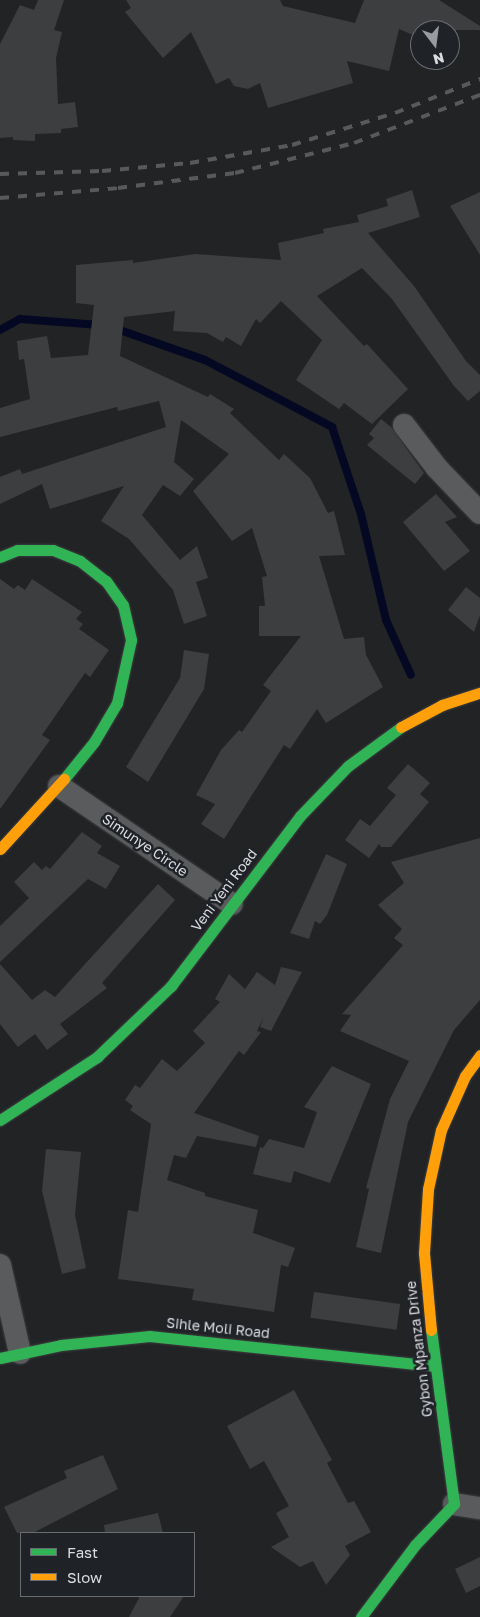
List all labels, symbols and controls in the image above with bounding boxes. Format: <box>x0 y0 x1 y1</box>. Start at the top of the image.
north arrow <box>410 20 460 70</box>
text: N <box>431 49 446 69</box>
street label: Simunye Circle <box>99 810 191 880</box>
street label: Veni Yeni Road <box>188 846 260 934</box>
street label: Gybon Mpanza Drive <box>402 1280 436 1418</box>
street label: Sihle Moli Road <box>166 1314 270 1342</box>
legend <box>20 1532 195 1597</box>
text: Fast <box>67 1543 98 1561</box>
text: Slow <box>67 1568 102 1586</box>

